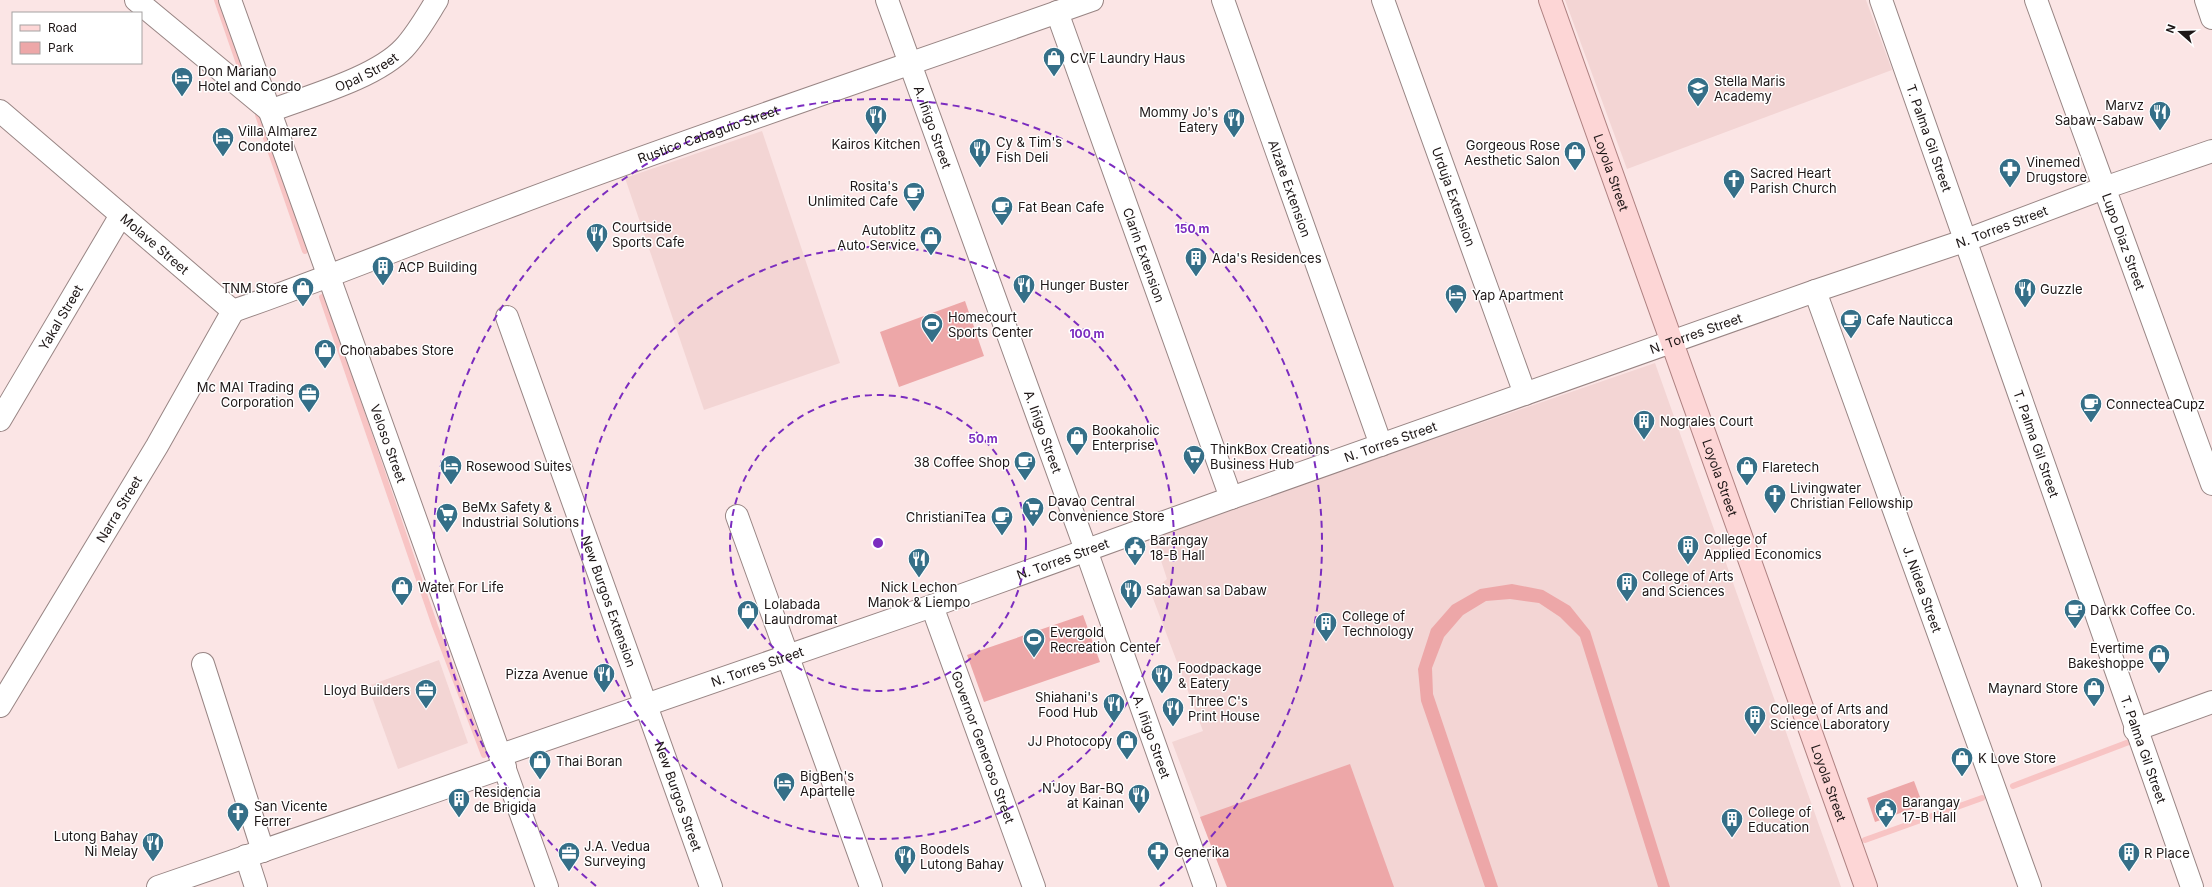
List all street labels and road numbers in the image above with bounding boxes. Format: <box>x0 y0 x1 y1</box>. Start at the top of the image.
street label: Opal Street <box>332 49 401 95</box>
street label: T. Palma Gil Street <box>1903 82 1956 194</box>
street label: A. Iñigo Street <box>911 83 955 171</box>
street label: Rustico Cabaguio Street <box>635 102 781 166</box>
street label: Loyola Street <box>1590 132 1632 213</box>
street label: Alzate Extension <box>1265 138 1315 239</box>
street label: Urduja Extension <box>1429 145 1479 248</box>
street label: Lupo Diaz Street <box>2099 191 2149 292</box>
street label: N. Torres Street <box>1954 202 2050 251</box>
street label: Clarin Extension <box>1120 205 1168 305</box>
street label: Molave Street <box>117 210 192 278</box>
street label: Yakal Street <box>35 282 86 353</box>
street label: N. Torres Street <box>1647 310 1744 357</box>
street label: A. Iñigo Street <box>1021 388 1065 475</box>
street label: T. Palma Gil Street <box>2010 388 2063 499</box>
street label: Veloso Street <box>367 402 410 485</box>
street label: N. Torres Street <box>1342 418 1439 465</box>
street label: Loyola Street <box>1699 437 1741 518</box>
street label: Narra Street <box>93 473 145 545</box>
street label: New Burgos Extension <box>578 533 640 669</box>
street label: N. Torres Street <box>1014 535 1111 583</box>
street label: J. Nidea Street <box>1900 544 1945 635</box>
street label: N. Torres Street <box>709 643 806 690</box>
street label: Governor Generoso Street <box>948 669 1018 825</box>
street label: A. Iñigo Street <box>1130 693 1174 780</box>
street label: T. Palma Gil Street <box>2117 693 2170 805</box>
street label: New Burgos Street <box>652 739 705 853</box>
street label: Loyola Street <box>1808 742 1850 823</box>

